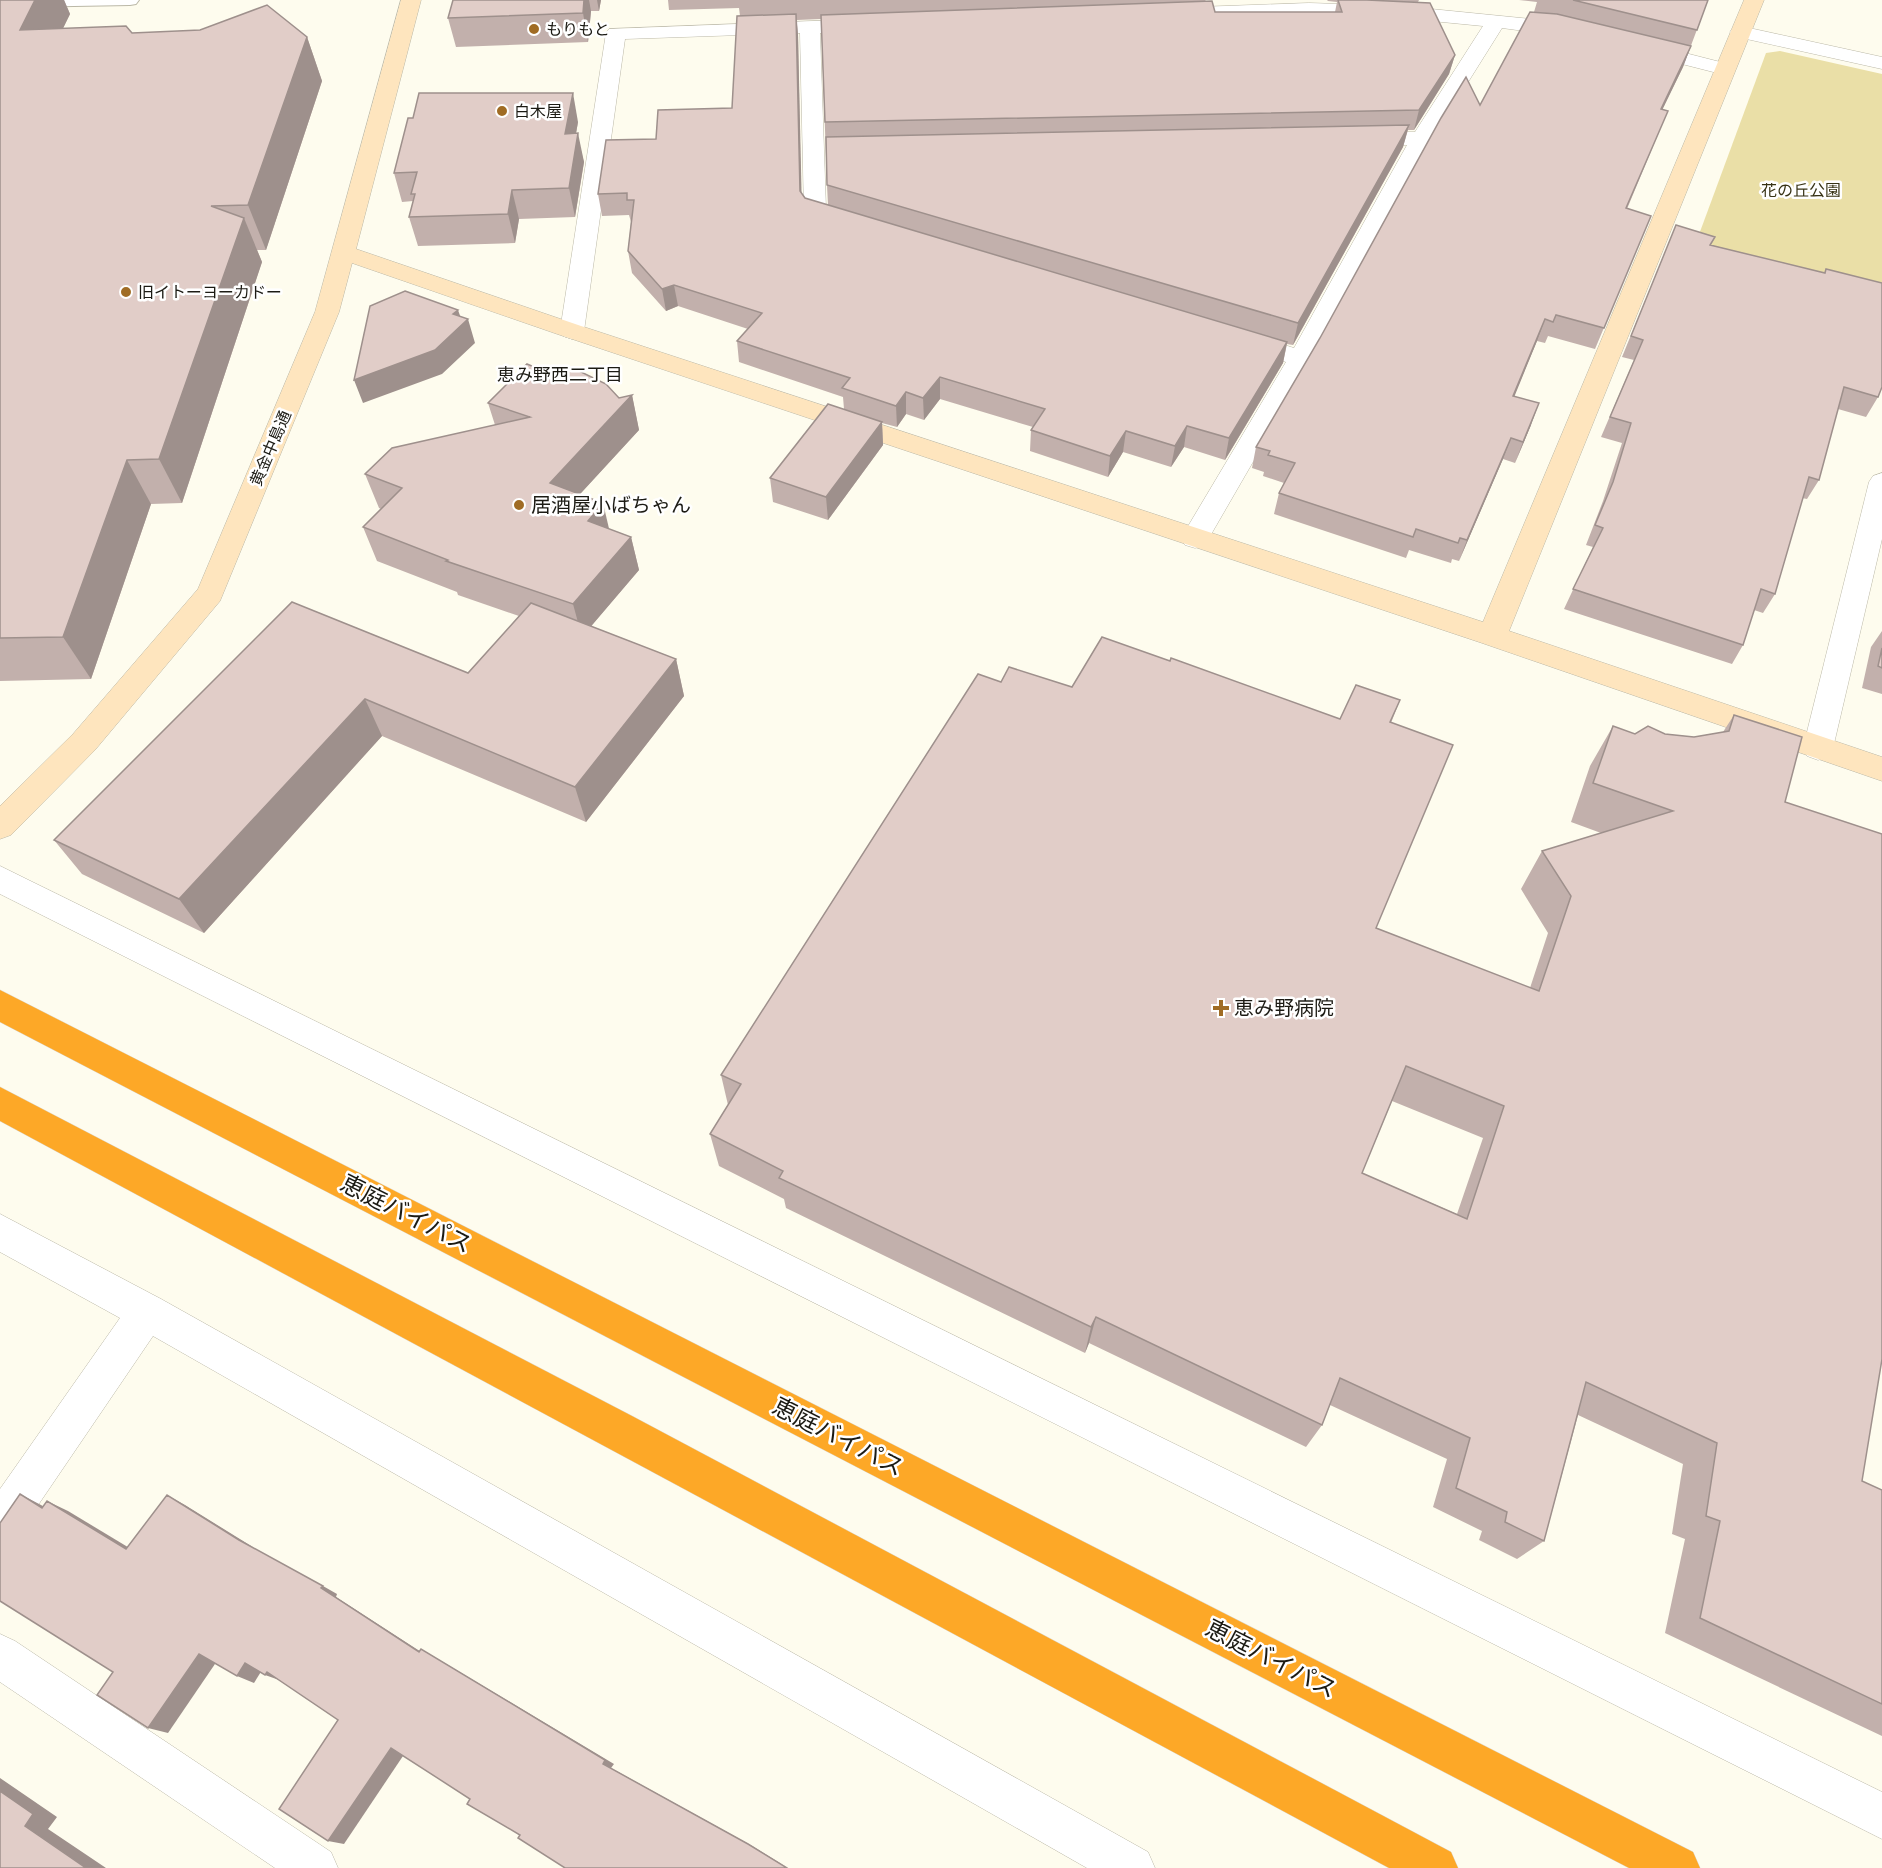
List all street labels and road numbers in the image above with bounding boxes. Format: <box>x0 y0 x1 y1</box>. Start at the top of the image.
street label: 黄金中島通 <box>247 408 296 489</box>
street label: 恵庭バイパス <box>335 1169 476 1260</box>
street label: 恵庭バイパス <box>767 1392 908 1483</box>
street label: 恵庭バイパス <box>1200 1614 1341 1705</box>

